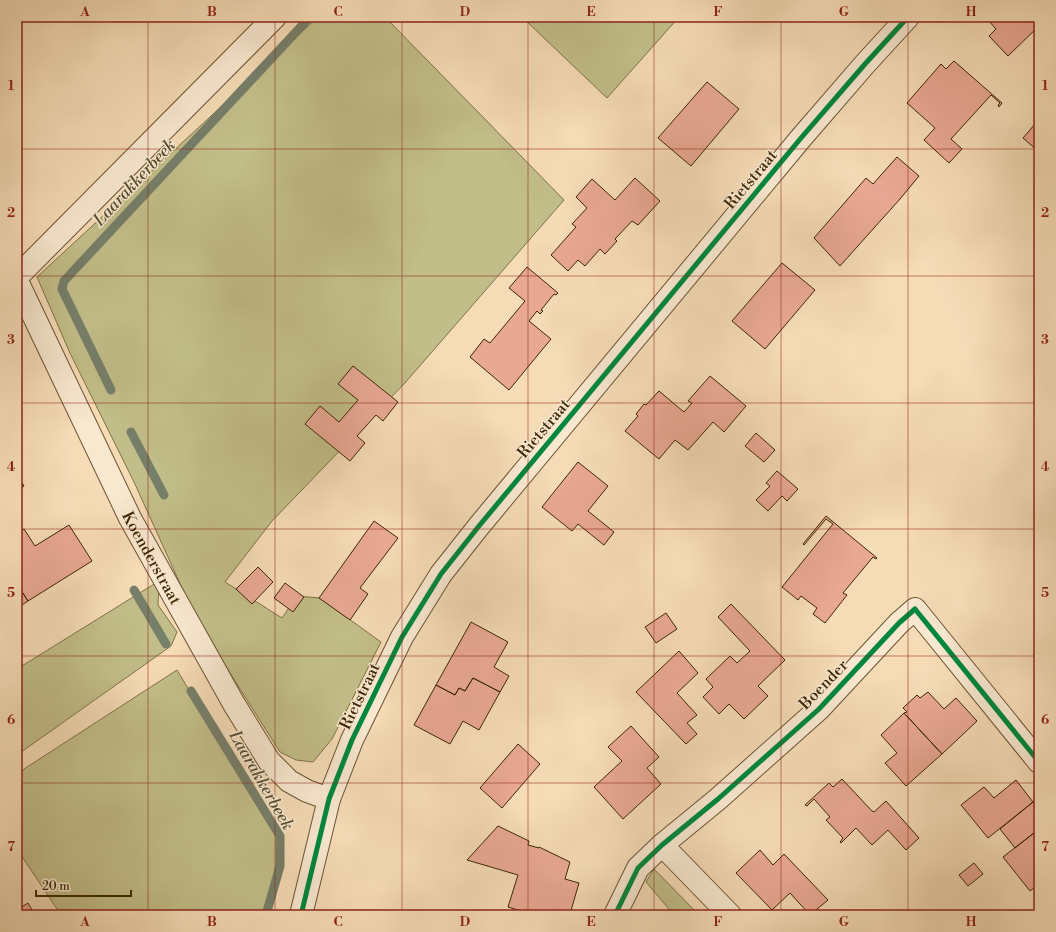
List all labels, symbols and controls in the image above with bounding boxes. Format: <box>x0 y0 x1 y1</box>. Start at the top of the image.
text: A <box>79 4 90 20</box>
text: B <box>207 4 217 20</box>
text: C <box>333 4 343 20</box>
text: D <box>460 4 470 20</box>
text: E <box>586 4 596 20</box>
text: F <box>713 4 723 20</box>
text: G <box>839 4 850 20</box>
text: H <box>966 4 977 20</box>
text: 1 <box>8 78 15 94</box>
text: 1 <box>1042 78 1049 94</box>
water label: Laarakkerbeek <box>88 134 181 232</box>
street label: Rietstraat <box>720 146 782 213</box>
text: 2 <box>7 205 15 221</box>
text: 2 <box>1041 205 1049 221</box>
text: 3 <box>7 332 15 348</box>
text: 3 <box>1041 332 1049 348</box>
street label: Rietstraat <box>513 395 575 462</box>
text: 4 <box>7 459 16 475</box>
text: 4 <box>1041 459 1050 475</box>
street label: Koenderstraat <box>117 508 186 609</box>
text: 5 <box>7 585 15 601</box>
text: 5 <box>1041 585 1049 601</box>
street label: Boender <box>794 655 852 715</box>
street label: Rietstraat <box>335 660 385 733</box>
text: 6 <box>7 712 15 728</box>
text: 6 <box>1041 712 1049 728</box>
water label: Laarakkerbeek <box>223 726 299 834</box>
text: 7 <box>7 839 15 855</box>
text: 7 <box>1041 839 1049 855</box>
scale bar <box>36 872 131 898</box>
text: 20 m <box>42 879 70 894</box>
text: A <box>79 914 90 930</box>
text: B <box>207 914 217 930</box>
text: C <box>333 914 343 930</box>
text: D <box>460 914 470 930</box>
text: E <box>586 914 596 930</box>
text: F <box>713 914 723 930</box>
text: G <box>839 914 850 930</box>
text: H <box>966 914 977 930</box>

